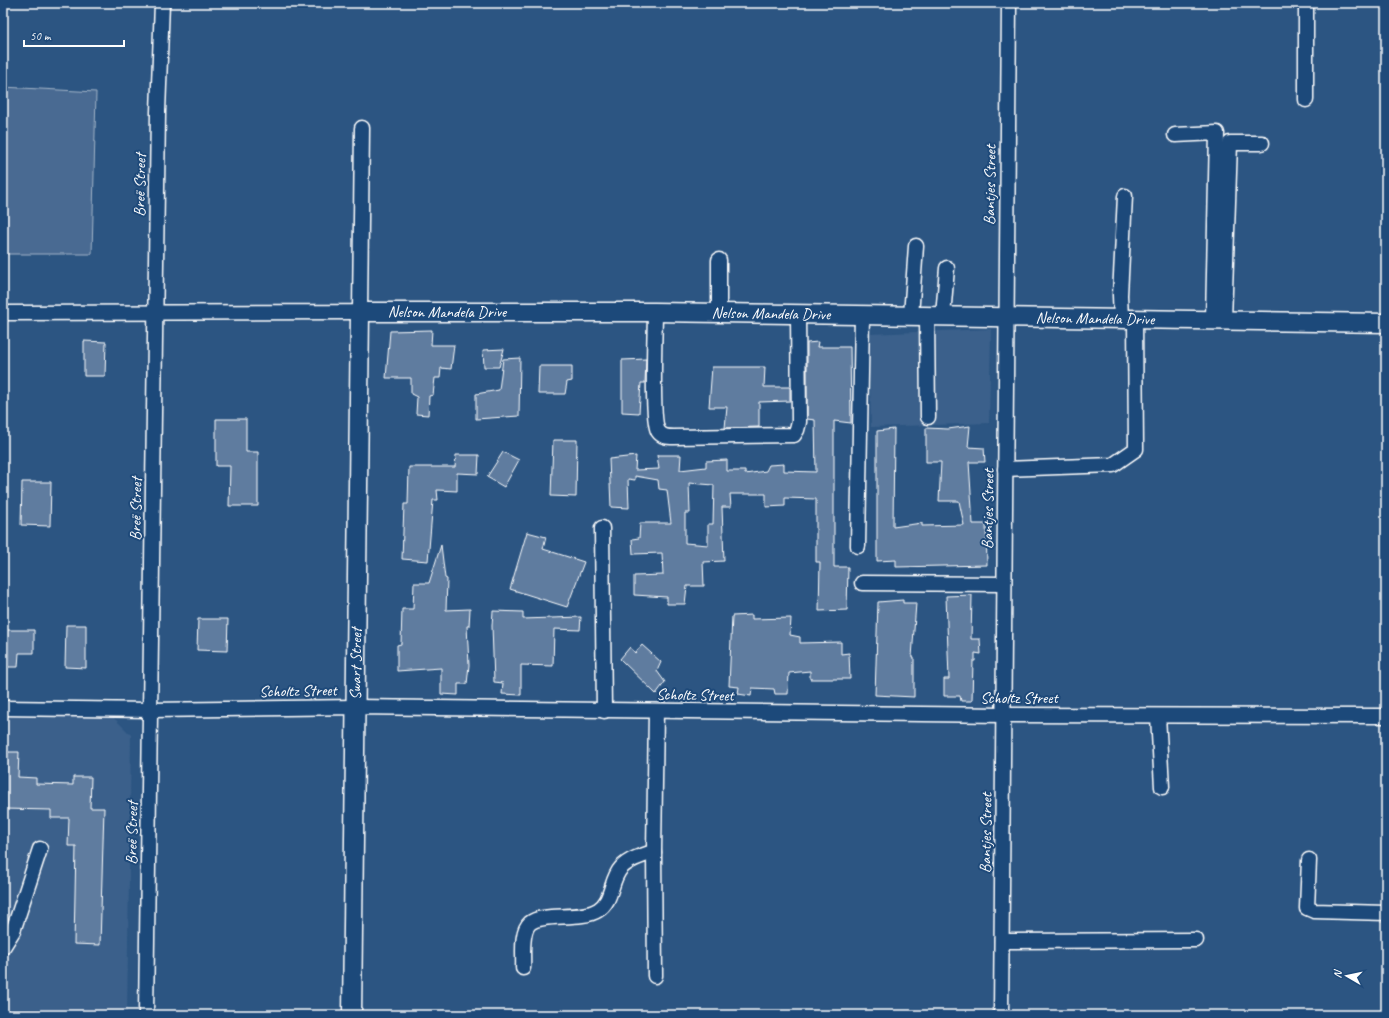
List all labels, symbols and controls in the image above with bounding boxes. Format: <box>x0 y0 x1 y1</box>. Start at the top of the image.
scale bar <box>24 22 124 48</box>
text: 50 m <box>30 28 52 44</box>
street label: Bantjes Street <box>979 143 1001 225</box>
street label: Breë Street <box>129 151 151 217</box>
street label: Nelson Mandela Drive <box>388 302 508 322</box>
street label: Nelson Mandela Drive <box>712 303 832 325</box>
street label: Nelson Mandela Drive <box>1035 308 1156 330</box>
street label: Bantjes Street <box>977 467 999 549</box>
street label: Breë Street <box>125 475 147 541</box>
street label: Swart Street <box>346 625 366 700</box>
street label: Scholtz Street <box>259 680 339 702</box>
street label: Scholtz Street <box>656 684 736 706</box>
street label: Scholtz Street <box>980 688 1059 708</box>
street label: Bantjes Street <box>975 791 997 873</box>
street label: Breë Street <box>121 799 143 865</box>
north arrow <box>1327 956 1367 996</box>
text: N <box>1330 968 1345 979</box>

